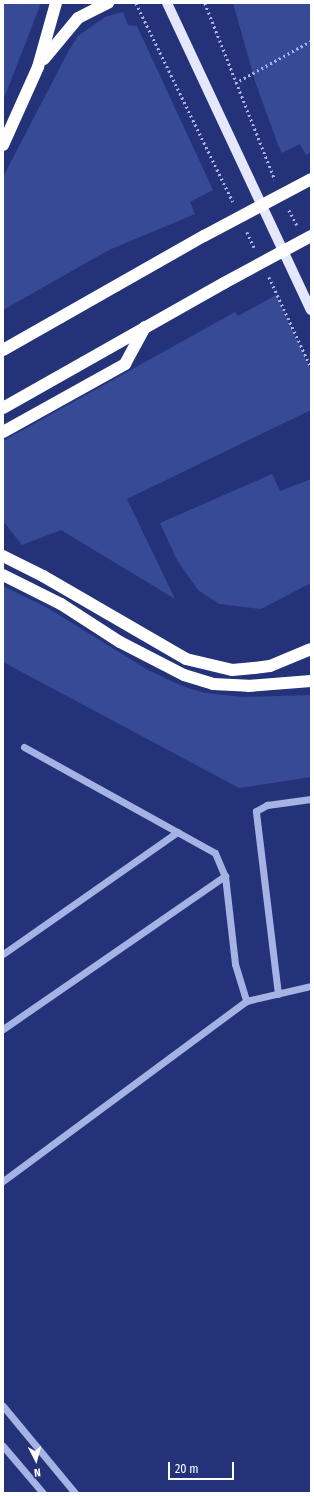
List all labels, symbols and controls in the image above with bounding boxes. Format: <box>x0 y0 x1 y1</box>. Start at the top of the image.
north arrow <box>16 1440 56 1480</box>
scale bar <box>170 1454 236 1480</box>
text: 20 m <box>175 1462 199 1476</box>
text: N <box>33 1466 41 1479</box>

